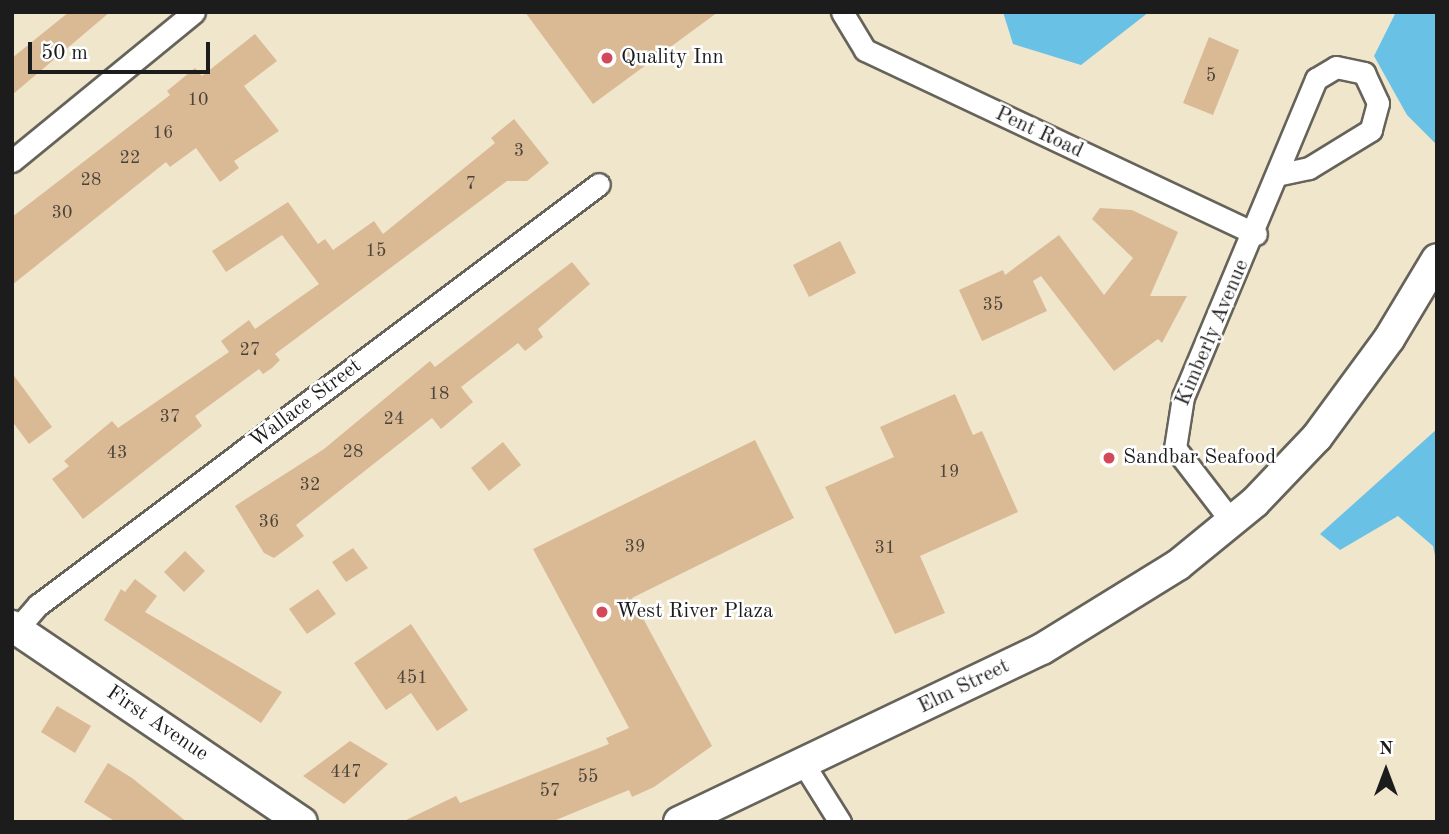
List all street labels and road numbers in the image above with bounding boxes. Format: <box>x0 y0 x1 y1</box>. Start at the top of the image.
street label: Pent Road <box>991 102 1087 164</box>
street label: Kimberly Avenue <box>1171 256 1255 410</box>
street label: Wallace Street <box>245 354 367 454</box>
street label: Elm Street <box>914 654 1014 720</box>
street label: First Avenue <box>101 681 213 767</box>

